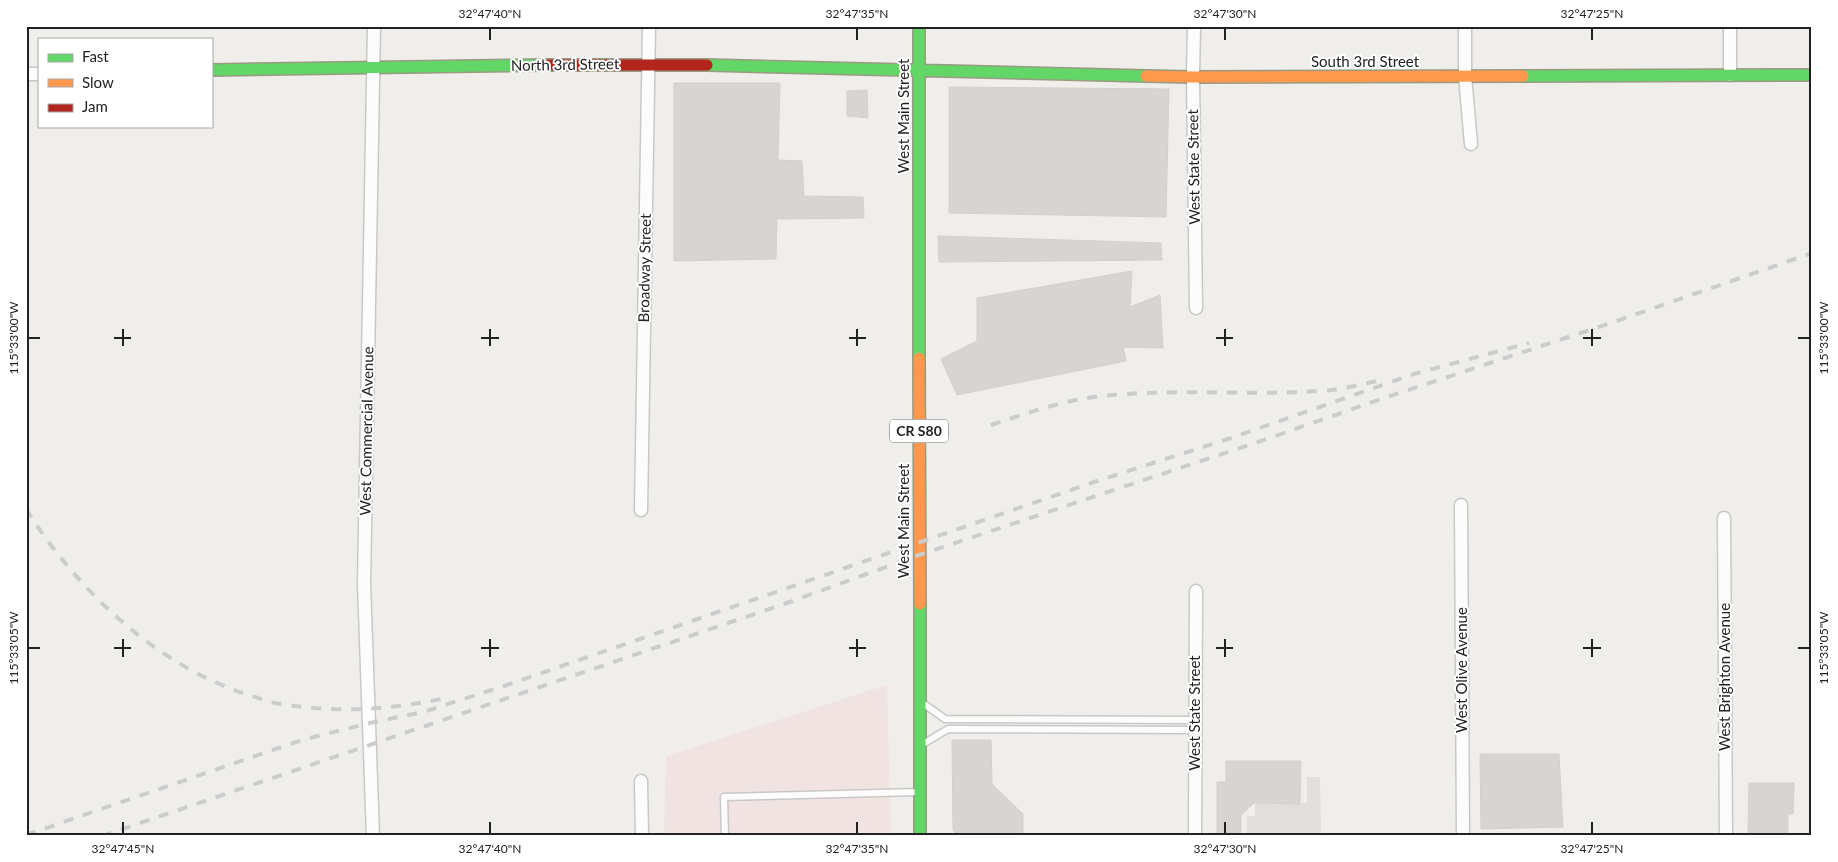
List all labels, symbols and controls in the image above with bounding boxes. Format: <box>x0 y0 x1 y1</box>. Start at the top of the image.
text: 32°47'40"N <box>459 6 521 21</box>
text: 32°47'35"N <box>826 6 888 21</box>
text: 32°47'30"N <box>1194 6 1256 21</box>
text: 32°47'25"N <box>1561 6 1623 21</box>
legend <box>38 38 212 128</box>
text: Fast <box>82 47 109 65</box>
street label: South 3rd Street <box>1311 52 1420 70</box>
street label: North 3rd Street <box>511 54 620 74</box>
street label: West Main Street <box>894 58 912 173</box>
text: Slow <box>82 73 114 91</box>
text: Jam <box>82 97 108 115</box>
street label: West State Street <box>1183 109 1203 225</box>
street label: Broadway Street <box>634 213 654 322</box>
text: 115°33'00"W <box>6 301 21 375</box>
text: 115°33'00"W <box>1816 301 1831 375</box>
street label: West Commercial Avenue <box>356 346 376 516</box>
road number: CR S80 <box>890 420 948 442</box>
street label: West Main Street <box>894 463 912 578</box>
street label: West Brighton Avenue <box>1715 603 1733 751</box>
street label: West Olive Avenue <box>1452 607 1470 733</box>
text: 115°33'05"W <box>6 611 21 685</box>
text: 115°33'05"W <box>1816 611 1831 685</box>
street label: West State Street <box>1185 655 1203 771</box>
text: 32°47'45"N <box>92 841 154 856</box>
text: 32°47'40"N <box>459 841 521 856</box>
text: 32°47'35"N <box>826 841 888 856</box>
text: 32°47'30"N <box>1194 841 1256 856</box>
text: 32°47'25"N <box>1561 841 1623 856</box>

